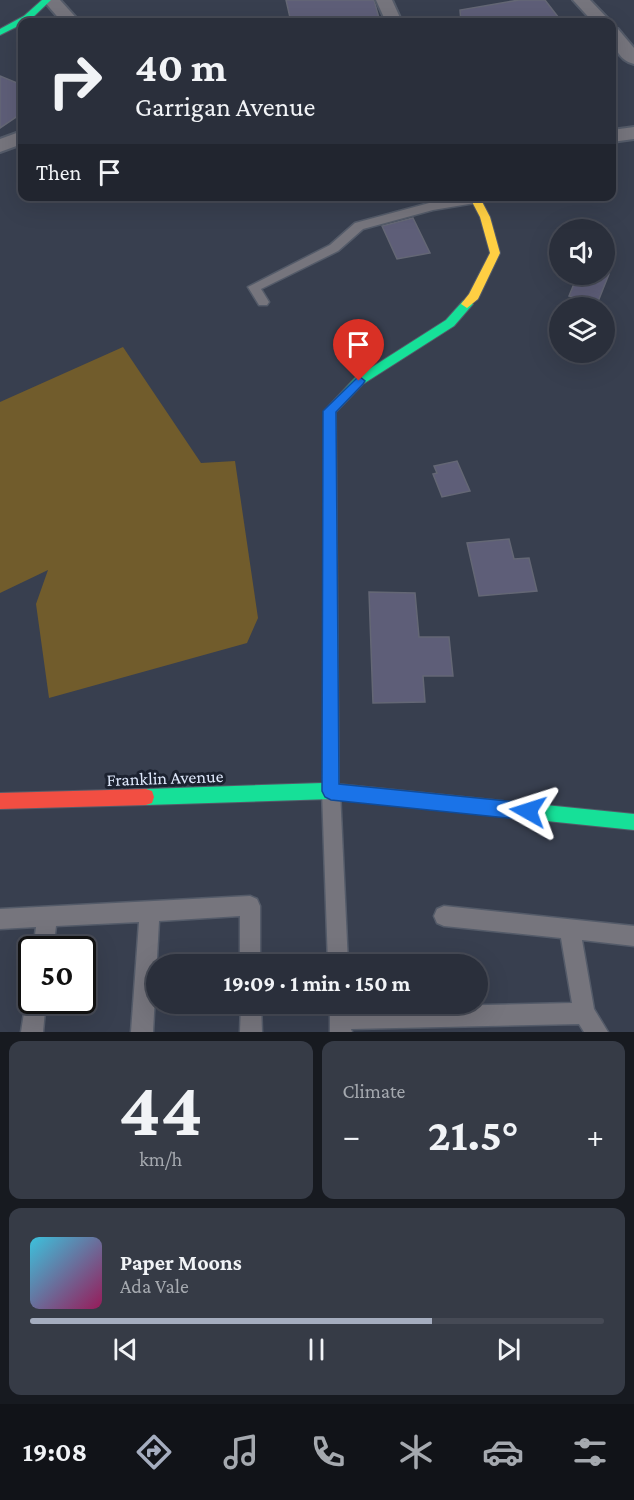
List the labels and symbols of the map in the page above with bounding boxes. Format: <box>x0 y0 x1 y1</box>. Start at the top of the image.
pin <box>333 319 384 381</box>
street label: Franklin Avenue <box>106 766 224 790</box>
position arrow <box>496 779 560 843</box>
speed limit sign: 50 <box>18 936 96 1014</box>

